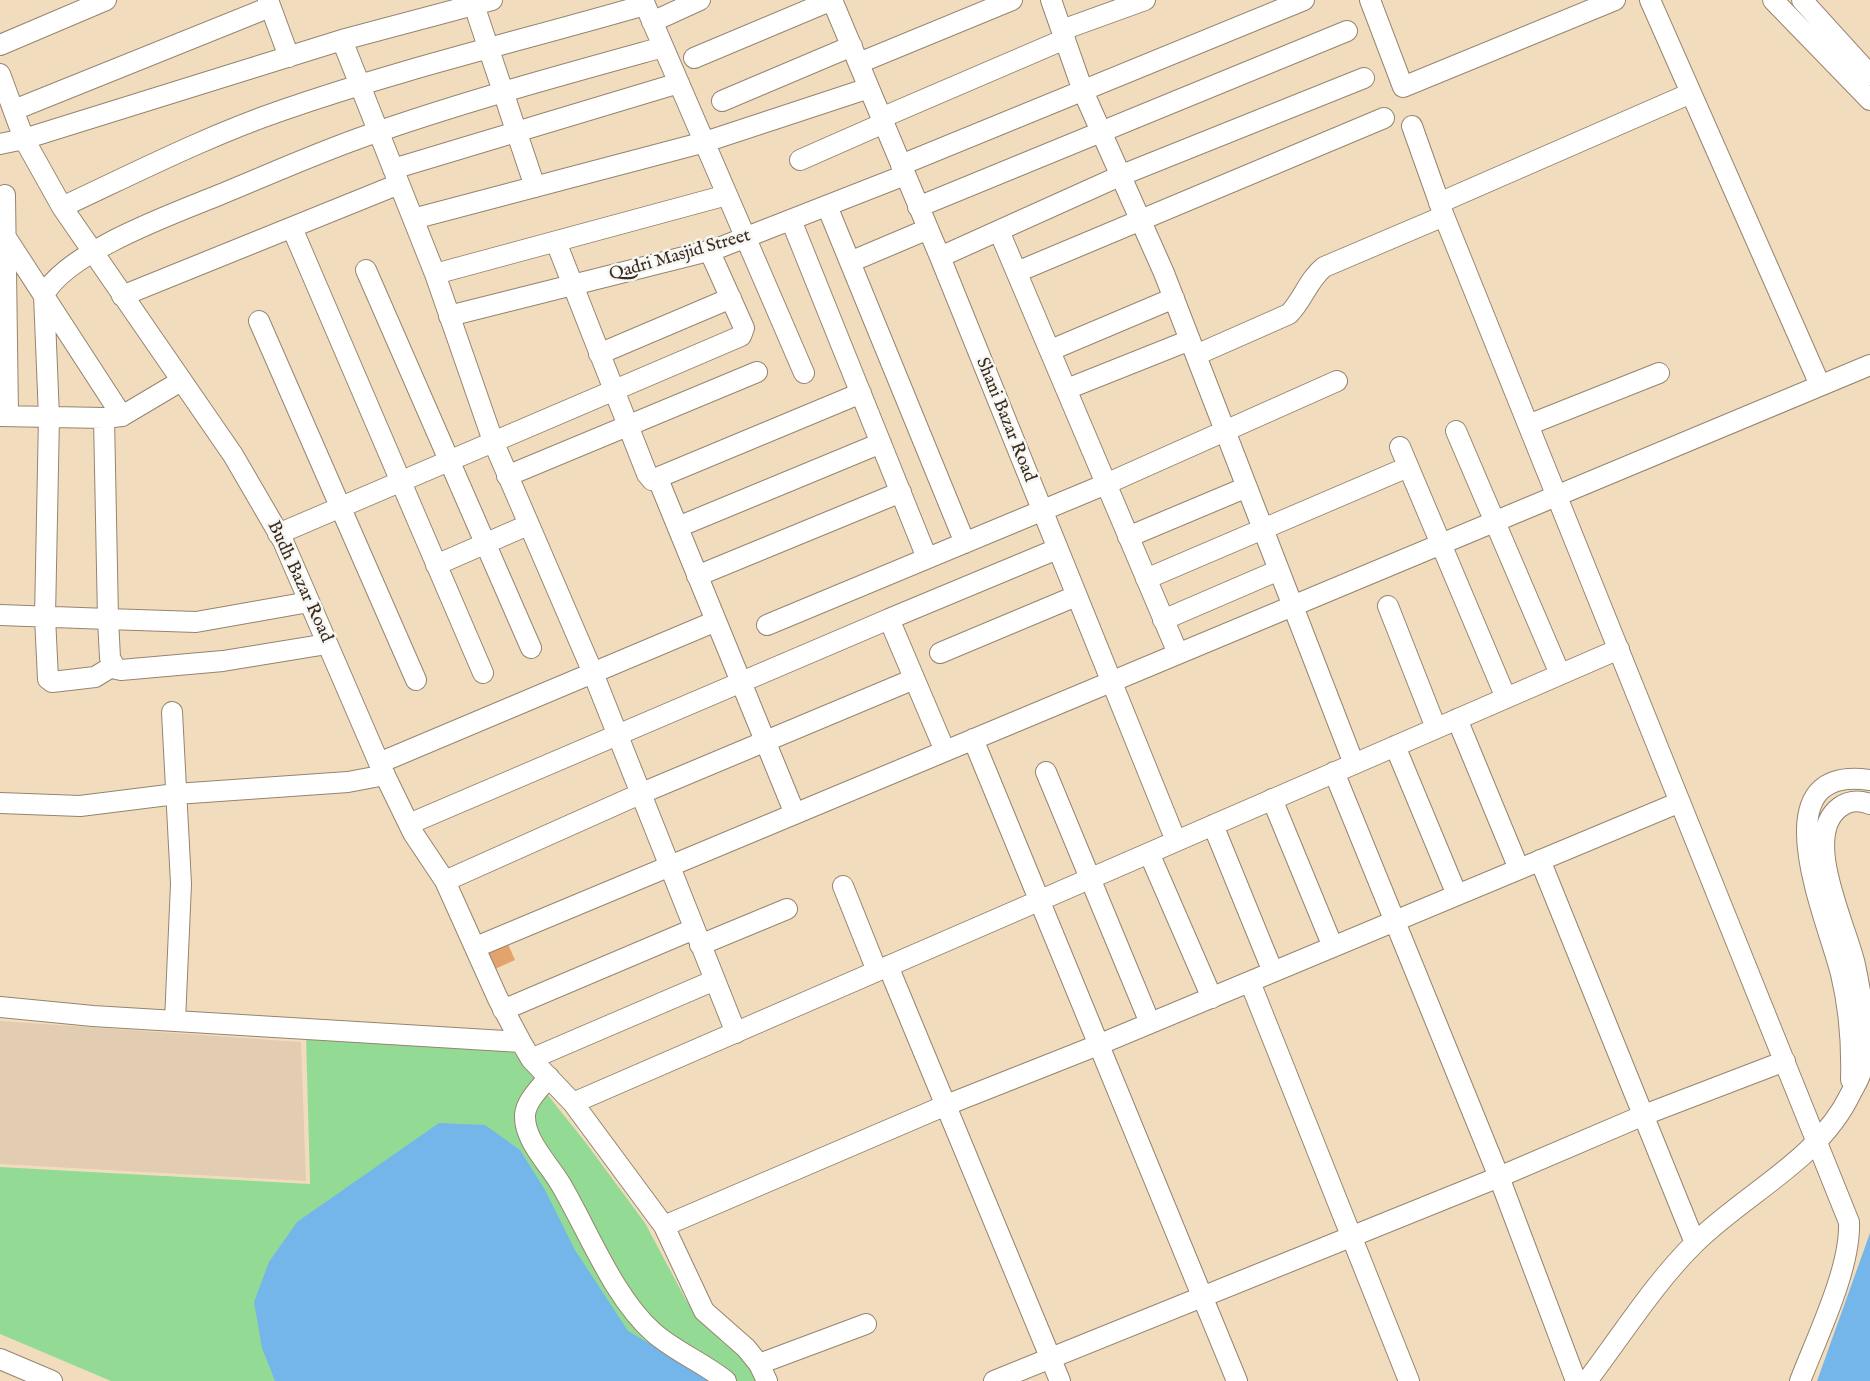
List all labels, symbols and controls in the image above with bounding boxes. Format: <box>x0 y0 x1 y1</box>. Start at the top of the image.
street label: Qadri Masjid Street <box>607 226 753 286</box>
street label: Shani Bazar Road <box>970 355 1040 485</box>
street label: Budh Bazar Road <box>261 518 337 646</box>

